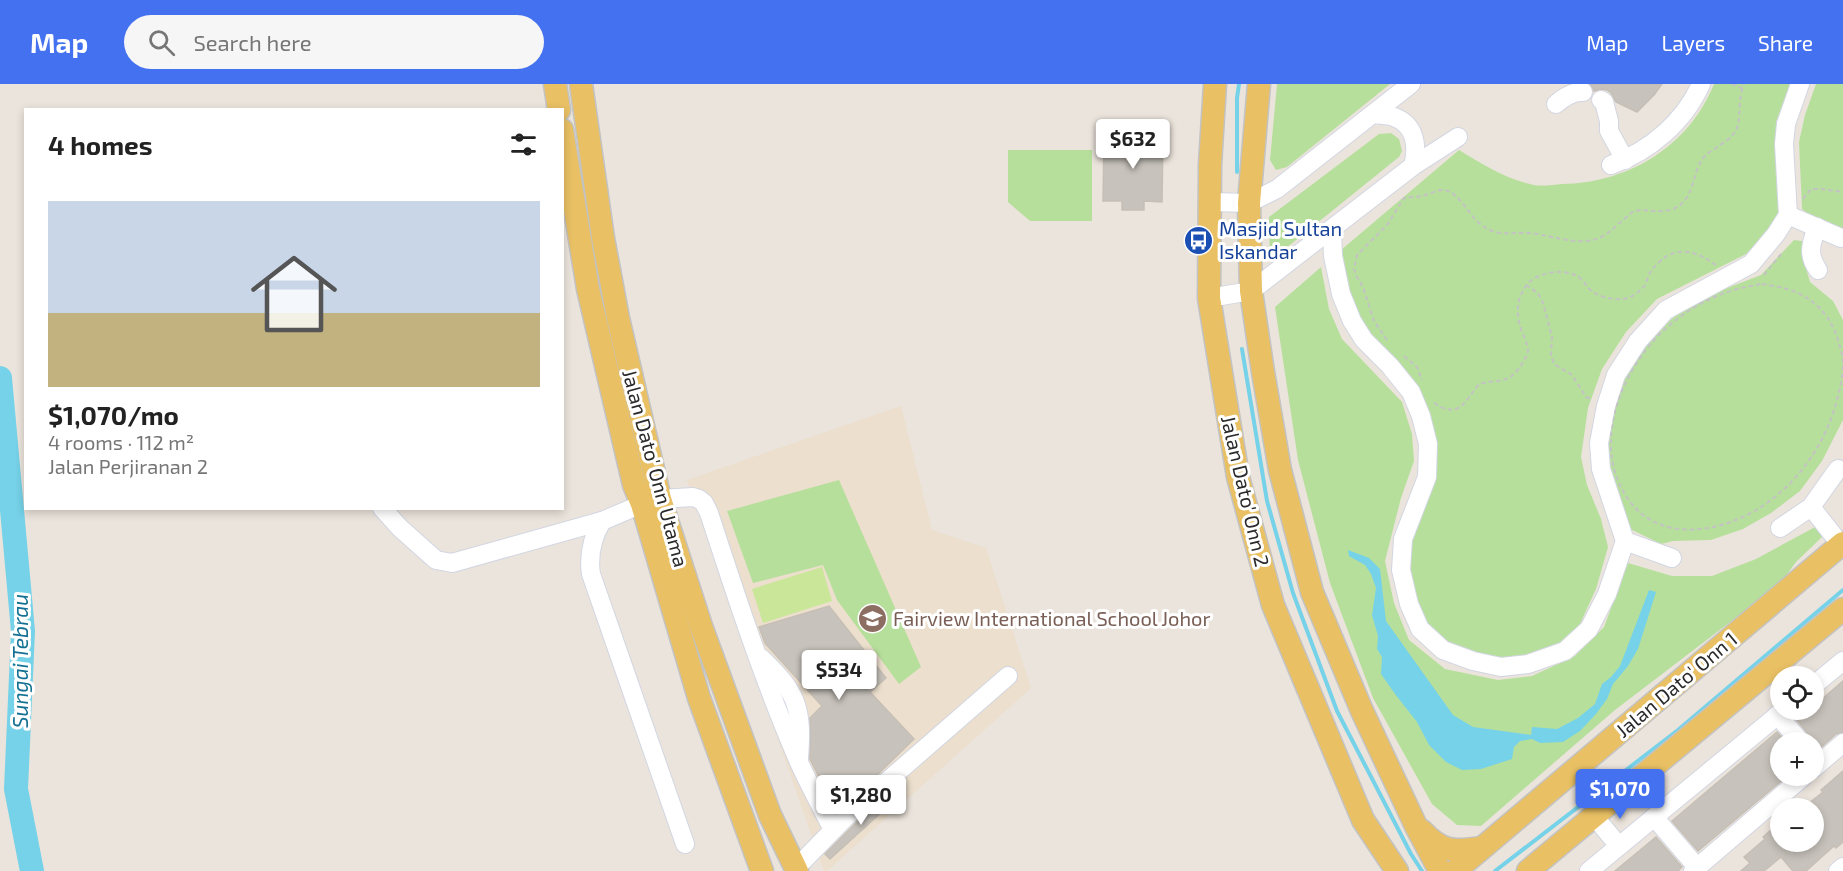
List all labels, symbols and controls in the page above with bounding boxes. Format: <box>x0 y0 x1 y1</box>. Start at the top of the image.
search box <box>124 15 544 69</box>
text: Map <box>30 25 88 59</box>
icon: search <box>145 26 178 59</box>
text: Search here <box>193 29 312 55</box>
text: Map <box>1586 30 1628 55</box>
text: Layers <box>1661 30 1725 55</box>
text: Share <box>1758 30 1813 55</box>
pin: $632 <box>1097 119 1169 170</box>
text: $632 <box>1110 126 1156 150</box>
icon: filters <box>507 128 540 161</box>
text: 4 homes <box>48 129 153 160</box>
place label: Masjid Sultan Iskandar <box>1219 216 1342 263</box>
bus stop icon: Masjid Sultan Iskandar <box>1182 224 1214 256</box>
icon: home <box>240 240 348 348</box>
street label: Jalan Dato' Onn Utama <box>618 367 694 569</box>
text: $1,070/mo <box>48 399 179 430</box>
street label: Jalan Dato' Onn 2 <box>1217 413 1275 569</box>
text: 4 rooms · 112 m² <box>48 430 194 454</box>
text: Jalan Perjiranan 2 <box>48 454 208 478</box>
water label: Sungai Tebrau <box>7 594 32 728</box>
school or university icon: Fairview International School Johor <box>856 602 888 634</box>
place label: Fairview International School Johor <box>893 606 1210 630</box>
street label: Jalan Dato' Onn 1 <box>1610 626 1742 742</box>
pin: $534 <box>803 650 875 701</box>
text: $534 <box>816 657 862 681</box>
map controls <box>1770 666 1824 852</box>
button: locate <box>1770 666 1824 720</box>
button: + <box>1770 732 1824 786</box>
pin: $1,070 <box>1571 769 1669 820</box>
pin: $1,280 <box>812 775 910 826</box>
text: $1,070 <box>1590 776 1650 800</box>
text: $1,280 <box>830 782 892 806</box>
button: − <box>1770 798 1824 852</box>

